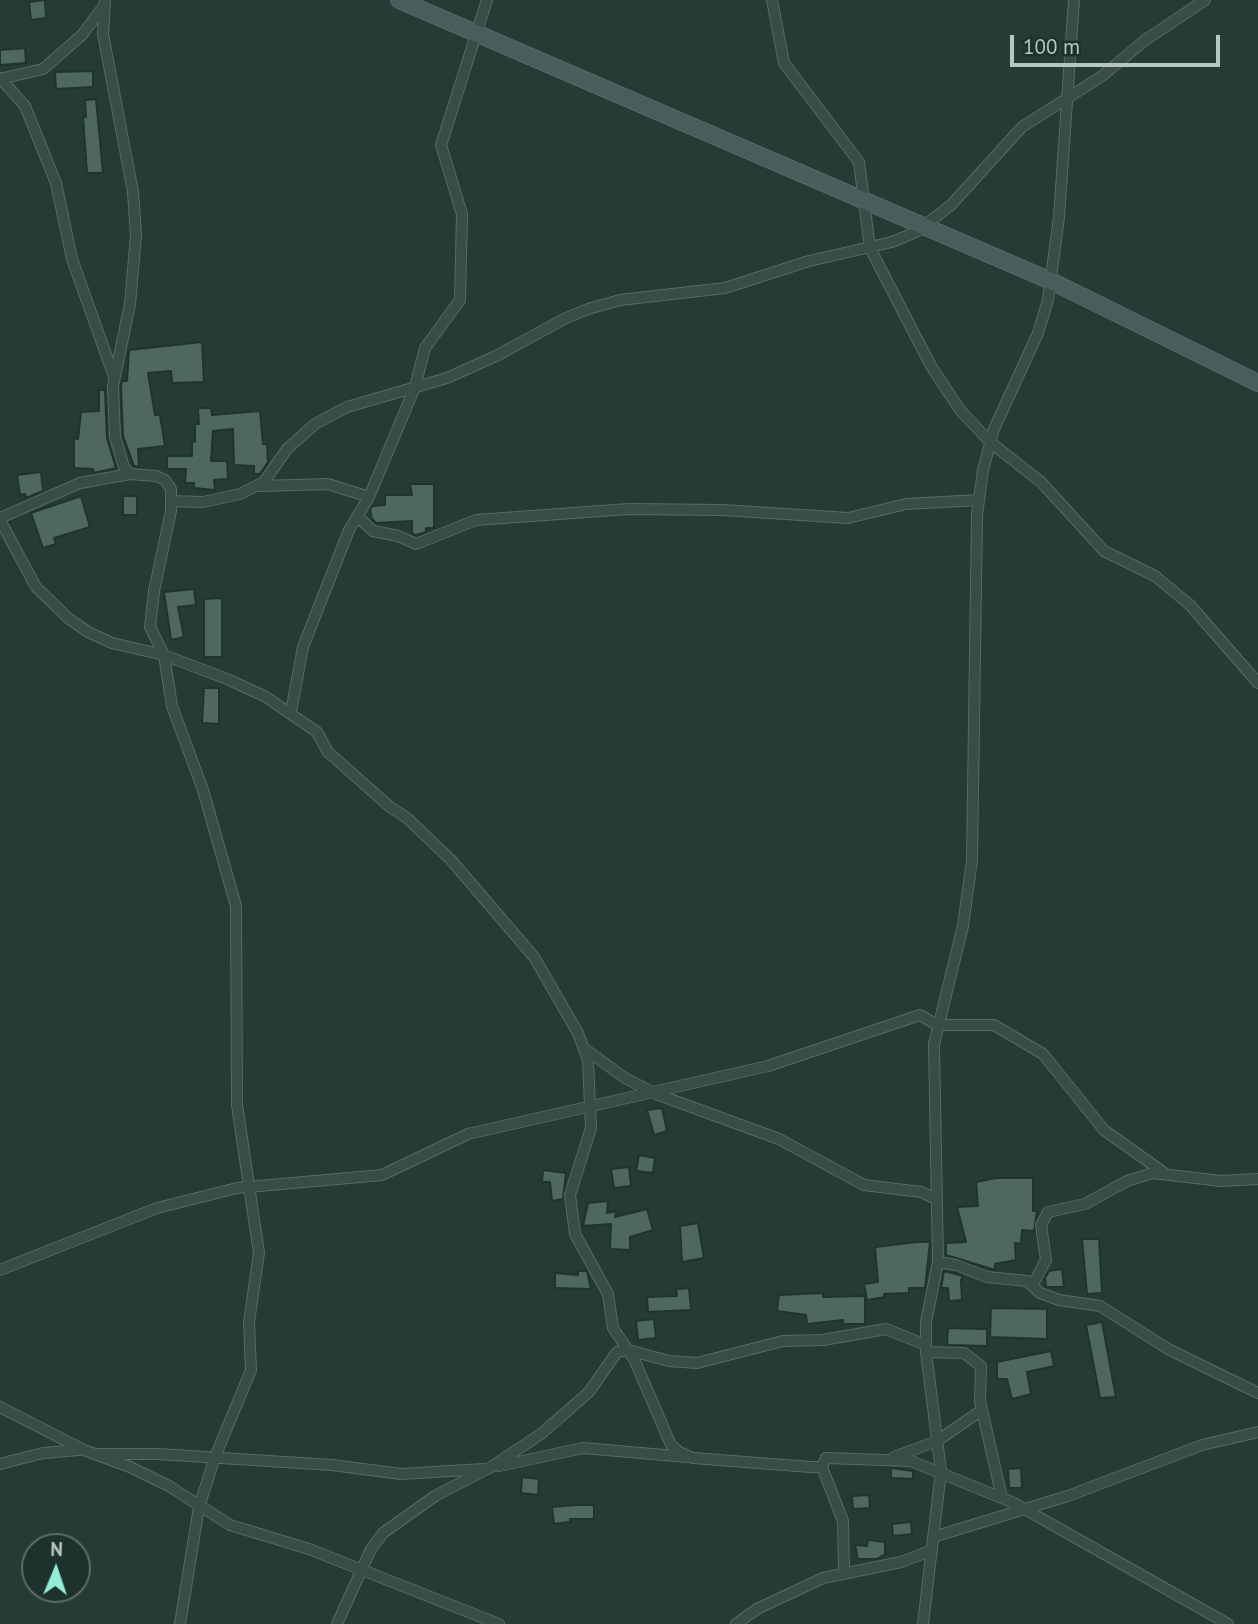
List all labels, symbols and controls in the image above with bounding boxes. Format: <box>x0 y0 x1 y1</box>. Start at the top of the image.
scale bar <box>1013 21 1223 65</box>
text: 100 m <box>1023 33 1080 60</box>
north arrow <box>21 1533 91 1603</box>
text: N <box>50 1537 63 1561</box>

